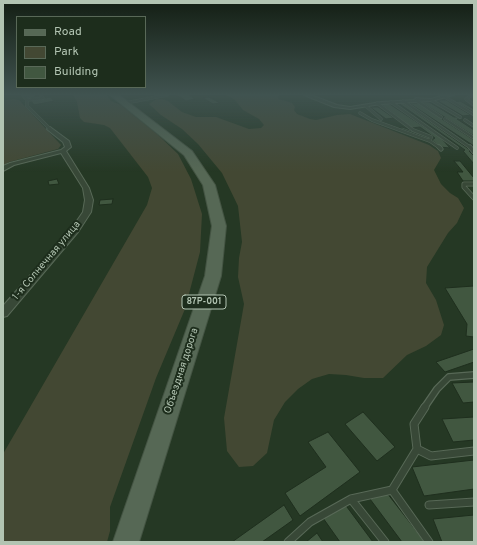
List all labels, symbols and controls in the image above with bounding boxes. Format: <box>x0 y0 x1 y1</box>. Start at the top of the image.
legend <box>16 16 146 88</box>
text: Road <box>54 24 82 40</box>
text: Park <box>54 44 79 60</box>
text: Building <box>54 64 98 80</box>
street label: 1-я Солнечная улица <box>10 219 84 303</box>
road number: 87Р-001 <box>182 295 226 309</box>
street label: Объездная дорога <box>163 327 201 415</box>

